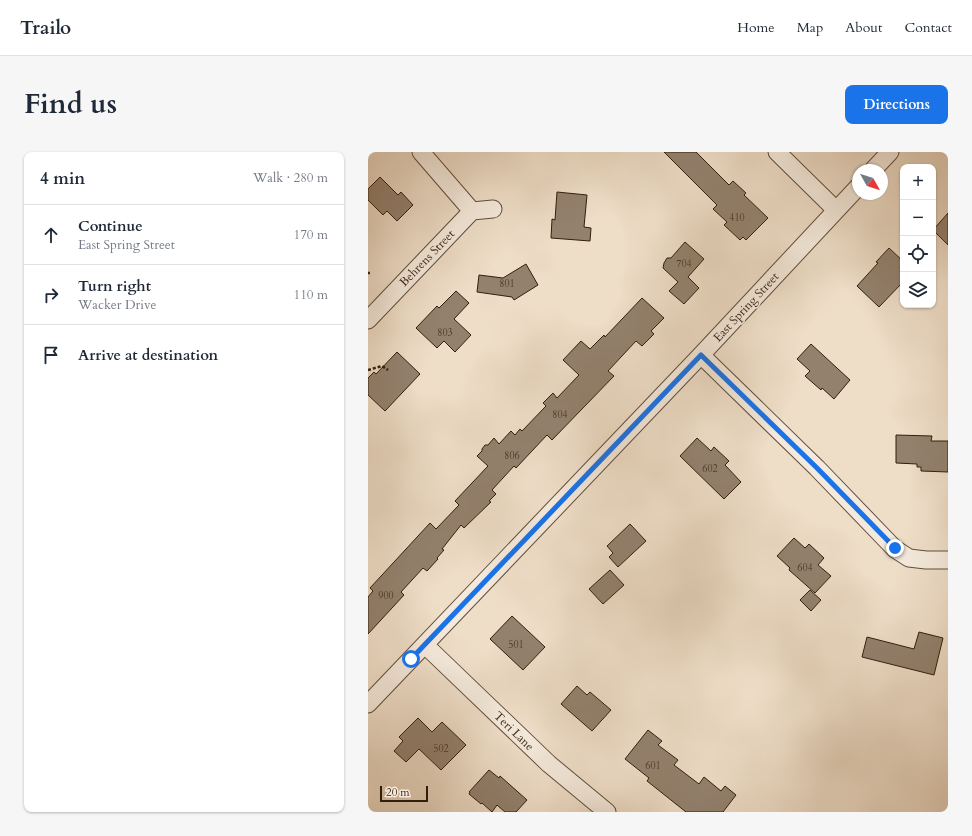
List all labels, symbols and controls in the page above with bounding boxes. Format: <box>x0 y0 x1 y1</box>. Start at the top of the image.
text: Trailo <box>20 15 71 41</box>
text: Home <box>737 18 775 37</box>
text: Map <box>797 18 823 37</box>
text: About <box>845 18 882 37</box>
text: Contact <box>904 18 952 37</box>
text: Find us <box>24 85 117 123</box>
button: Directions <box>845 85 948 124</box>
north arrow <box>852 164 888 200</box>
map controls <box>900 164 936 308</box>
button: + <box>900 164 936 200</box>
text: 4 min <box>40 167 85 190</box>
text: Walk · 280 m <box>253 169 328 187</box>
button: − <box>900 200 936 236</box>
house number: 410 <box>729 211 745 225</box>
text: Continue <box>78 216 143 236</box>
icon: ahead <box>40 224 62 246</box>
text: 170 m <box>294 226 328 244</box>
street label: Behrens Street <box>396 226 458 290</box>
text: East Spring Street <box>78 236 175 254</box>
button: locate <box>900 236 936 272</box>
house number: 704 <box>676 257 692 271</box>
street label: East Spring Street <box>710 269 782 345</box>
button: layers <box>900 272 936 308</box>
text: Turn right <box>78 276 151 296</box>
house number: 801 <box>499 277 515 291</box>
icon: right <box>40 284 62 306</box>
text: 110 m <box>294 286 328 304</box>
text: Wacker Drive <box>78 296 156 314</box>
house number: 803 <box>437 326 453 340</box>
icon: arrive <box>40 344 62 366</box>
text: Arrive at destination <box>78 345 218 365</box>
house number: 804 <box>552 408 568 422</box>
house number: 806 <box>504 449 520 463</box>
house number: 602 <box>702 462 718 476</box>
route end <box>886 539 904 557</box>
house number: 604 <box>797 561 813 575</box>
house number: 900 <box>378 589 394 603</box>
house number: 501 <box>508 638 524 652</box>
route start <box>402 650 420 668</box>
street label: Teri Lane <box>490 708 538 754</box>
house number: 502 <box>433 742 449 756</box>
house number: 601 <box>645 759 661 773</box>
scale bar <box>380 784 428 803</box>
text: 20 m <box>386 785 410 800</box>

